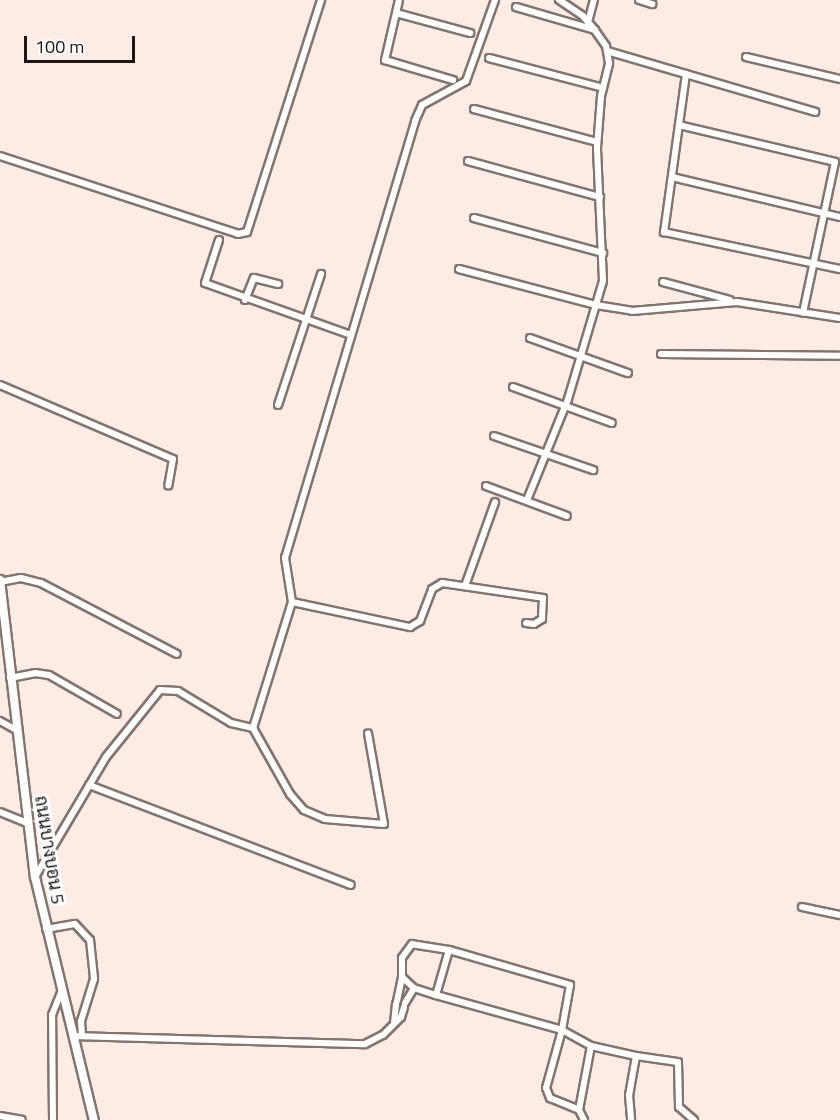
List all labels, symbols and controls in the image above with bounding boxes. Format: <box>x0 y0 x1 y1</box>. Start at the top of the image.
scale bar <box>27 24 138 62</box>
text: 100 m <box>35 33 84 60</box>
street label: ถนนบางบอน 5 <box>30 794 68 906</box>

